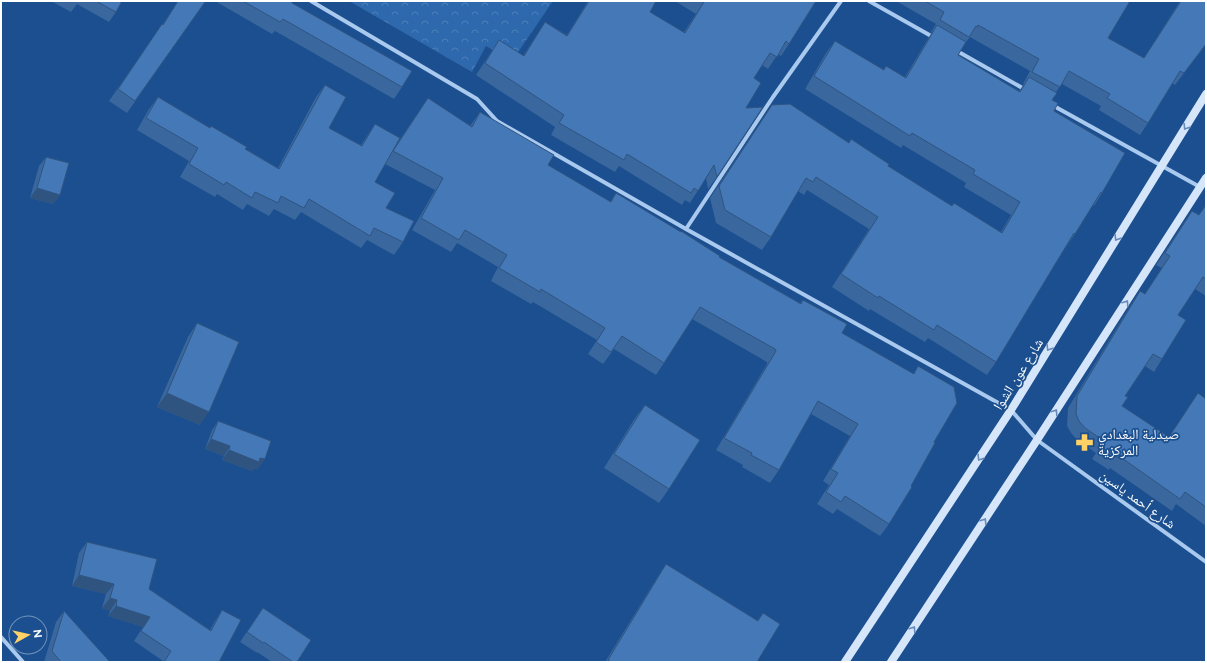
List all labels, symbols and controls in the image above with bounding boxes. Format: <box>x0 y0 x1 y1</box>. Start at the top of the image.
one-way arrow <box>1183 123 1190 130</box>
one-way arrow <box>1115 234 1122 241</box>
one-way arrow <box>1121 300 1128 307</box>
street label: شارع عون الشوا <box>990 335 1048 414</box>
one-way arrow <box>1047 344 1054 351</box>
one-way arrow <box>1050 409 1058 416</box>
place label: صيدلية البغدادي المركزية <box>1098 426 1179 459</box>
pharmacy icon: صيدلية البغدادي المركزية <box>1075 432 1095 452</box>
one-way arrow <box>977 454 985 461</box>
street label: شارع أحمد ياسين <box>1096 466 1179 533</box>
one-way arrow <box>979 518 987 525</box>
north arrow <box>8 615 48 655</box>
one-way arrow <box>908 627 915 634</box>
text: N <box>30 629 44 639</box>

